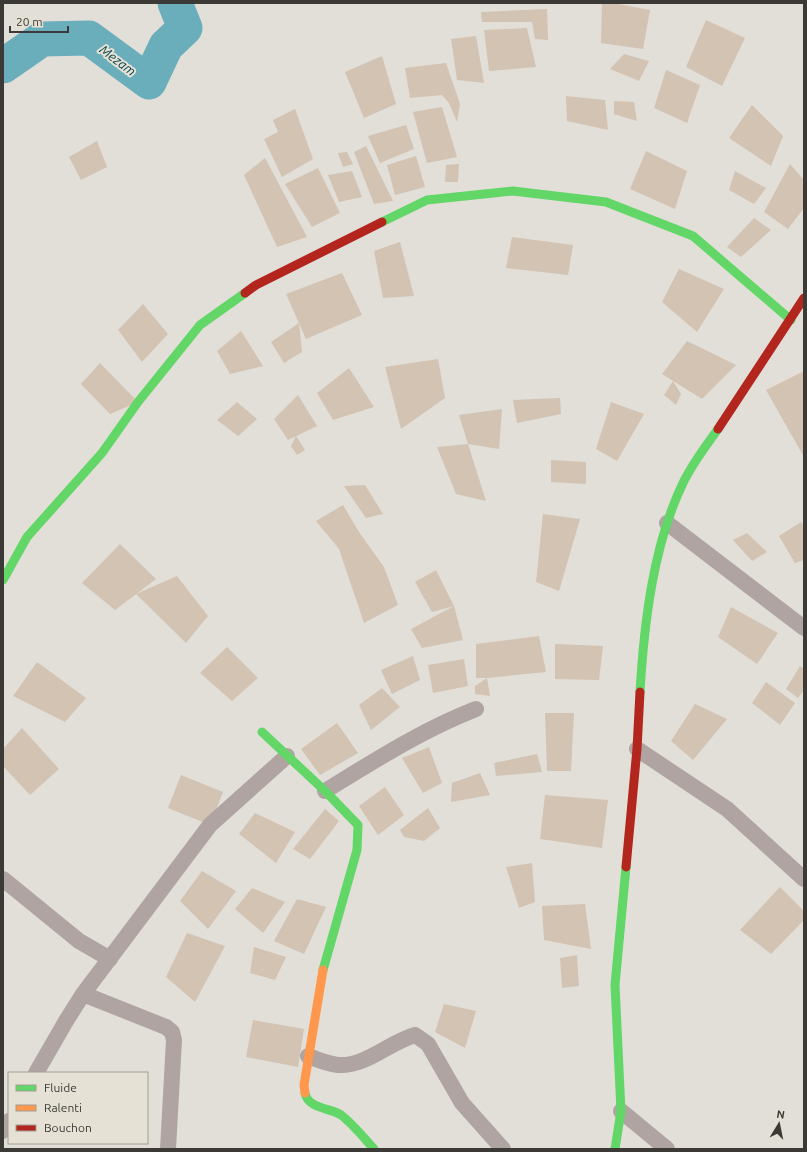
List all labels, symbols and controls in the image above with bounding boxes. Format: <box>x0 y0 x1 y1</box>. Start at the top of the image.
scale bar <box>10 8 68 34</box>
text: 20 m <box>16 15 43 28</box>
water label: Mezam <box>97 42 139 78</box>
legend <box>8 1072 148 1144</box>
text: Fluide <box>44 1081 77 1094</box>
text: Ralenti <box>44 1101 82 1114</box>
north arrow <box>759 1104 799 1144</box>
text: N <box>776 1108 786 1121</box>
text: Bouchon <box>44 1121 92 1134</box>

